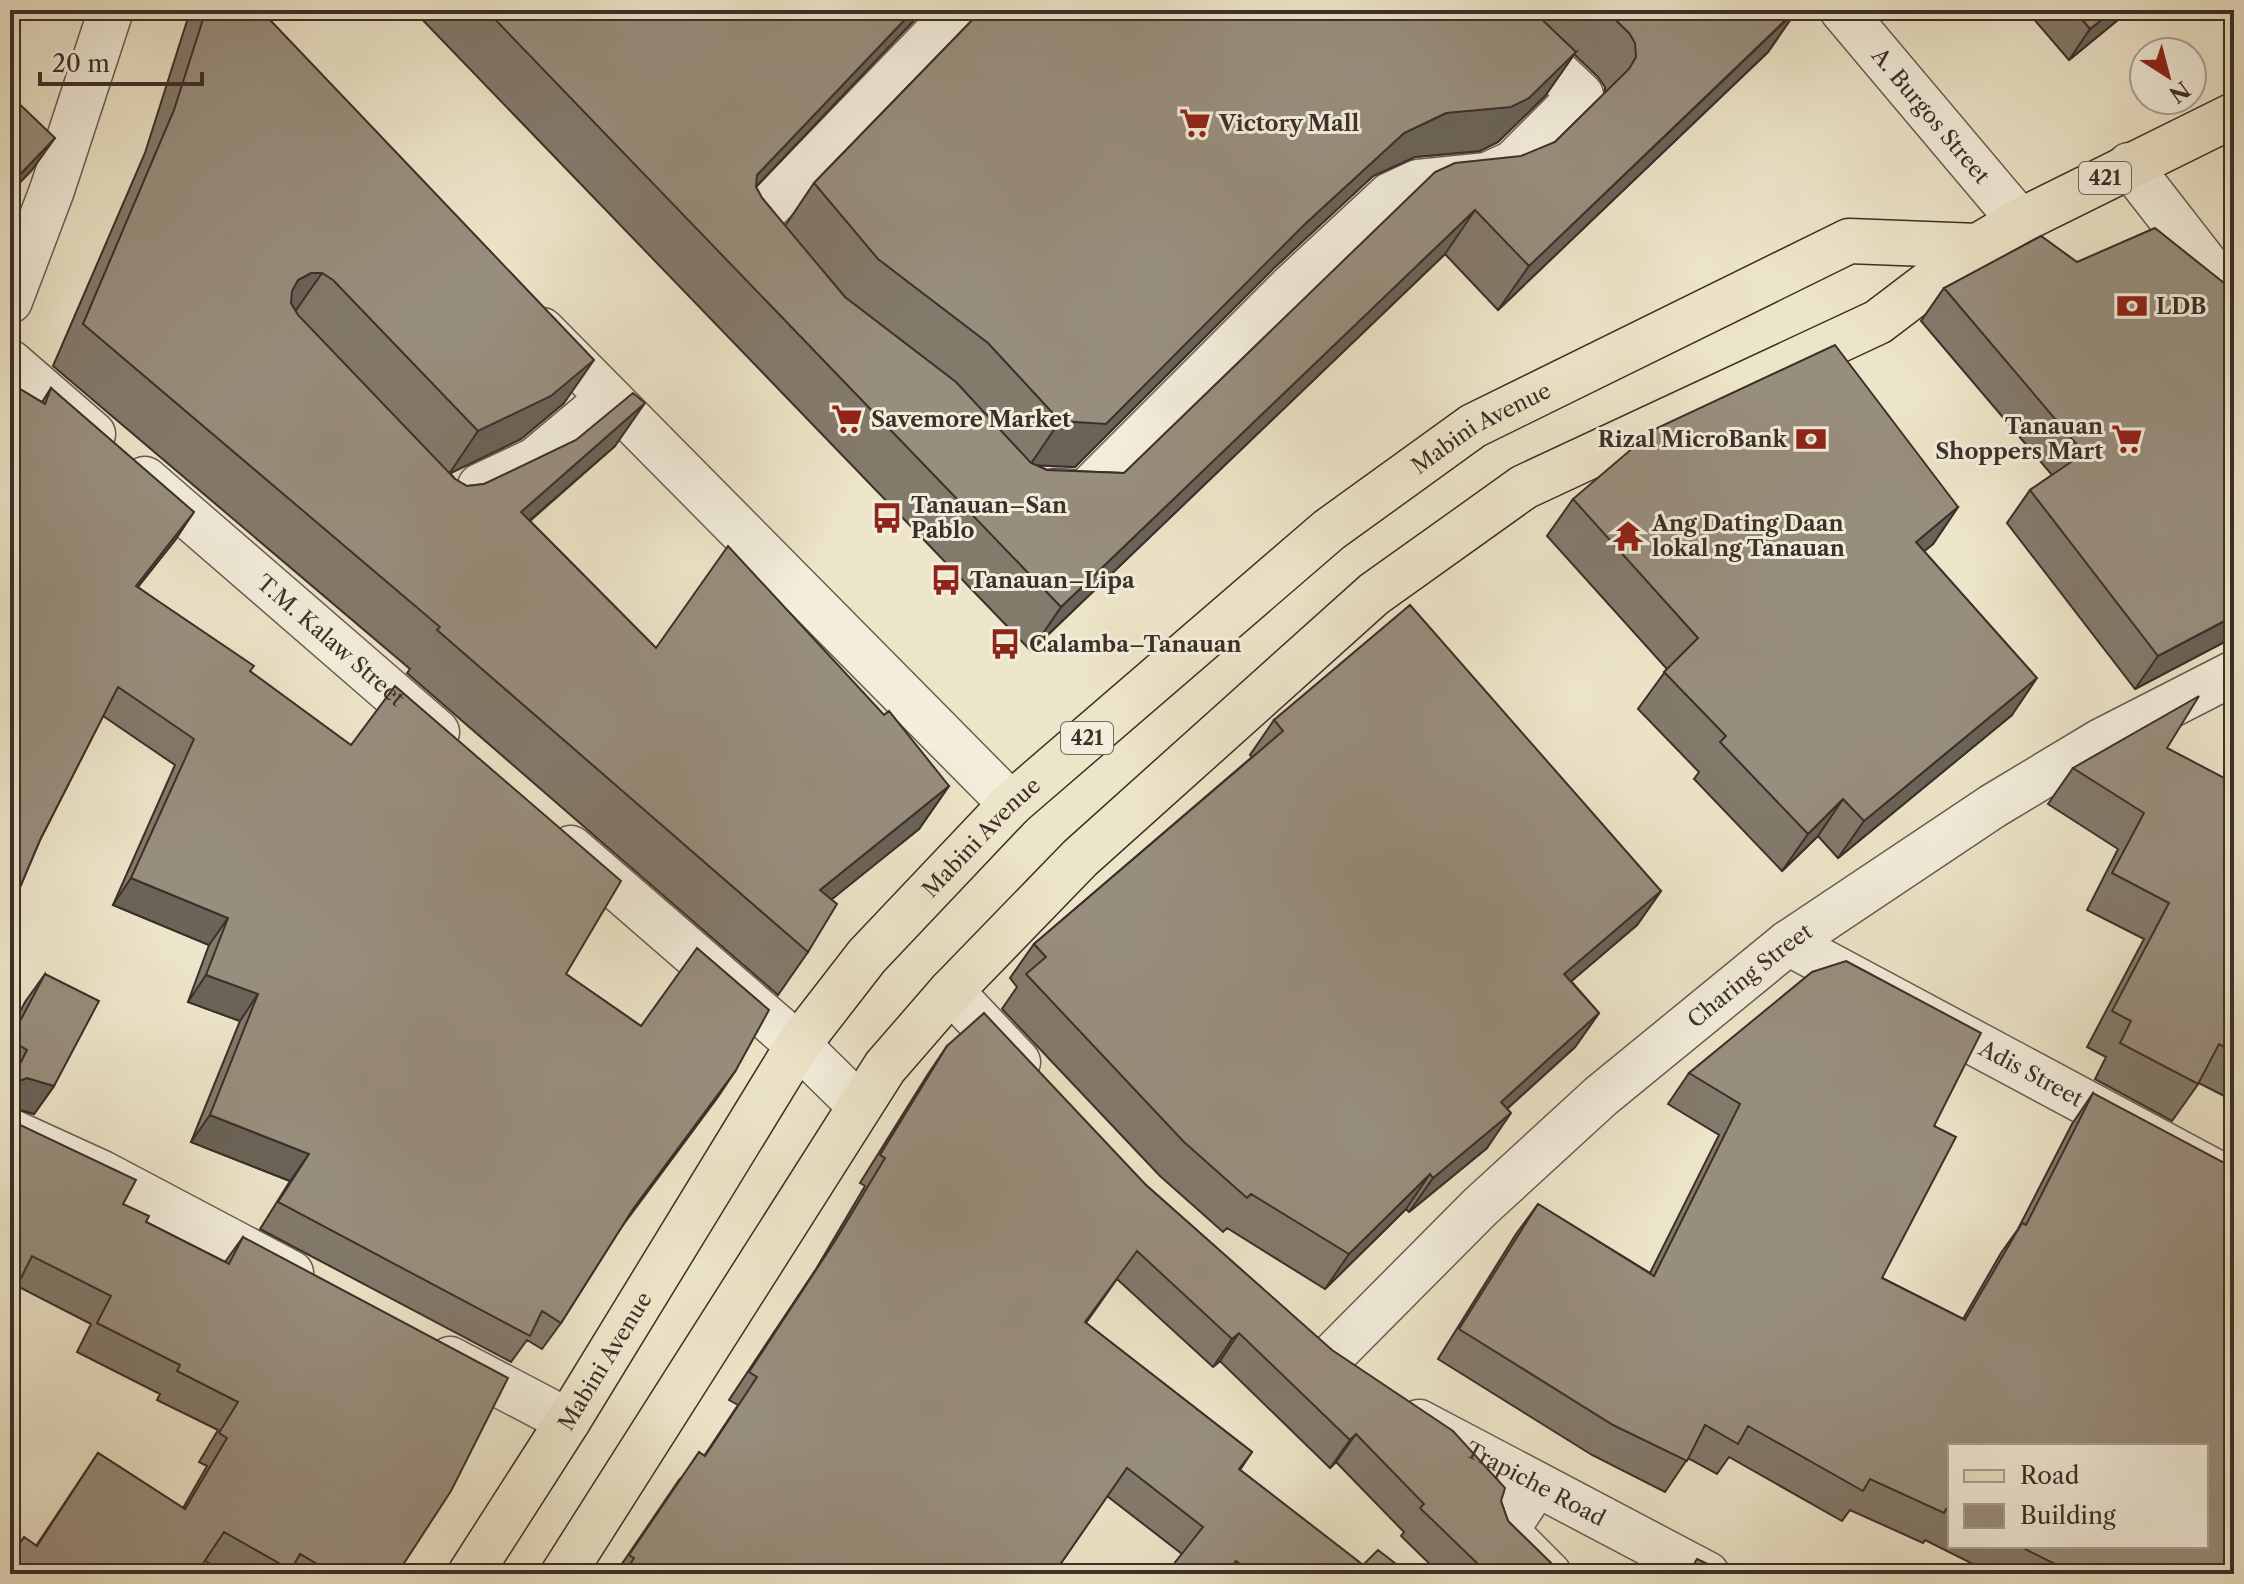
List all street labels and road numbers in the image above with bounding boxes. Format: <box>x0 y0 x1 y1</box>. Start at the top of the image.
street label: A. Burgos Street <box>1866 41 1996 189</box>
road number: 421 <box>2079 162 2131 194</box>
street label: Mabini Avenue <box>1406 376 1555 479</box>
street label: T.M. Kalaw Street <box>251 569 411 712</box>
road number: 421 <box>1061 722 1113 754</box>
street label: Mabini Avenue <box>917 771 1046 903</box>
street label: Charing Street <box>1682 917 1817 1033</box>
street label: Adis Street <box>1974 1034 2088 1112</box>
street label: Mabini Avenue <box>552 1287 657 1435</box>
street label: Trapiche Road <box>1461 1436 1610 1532</box>

